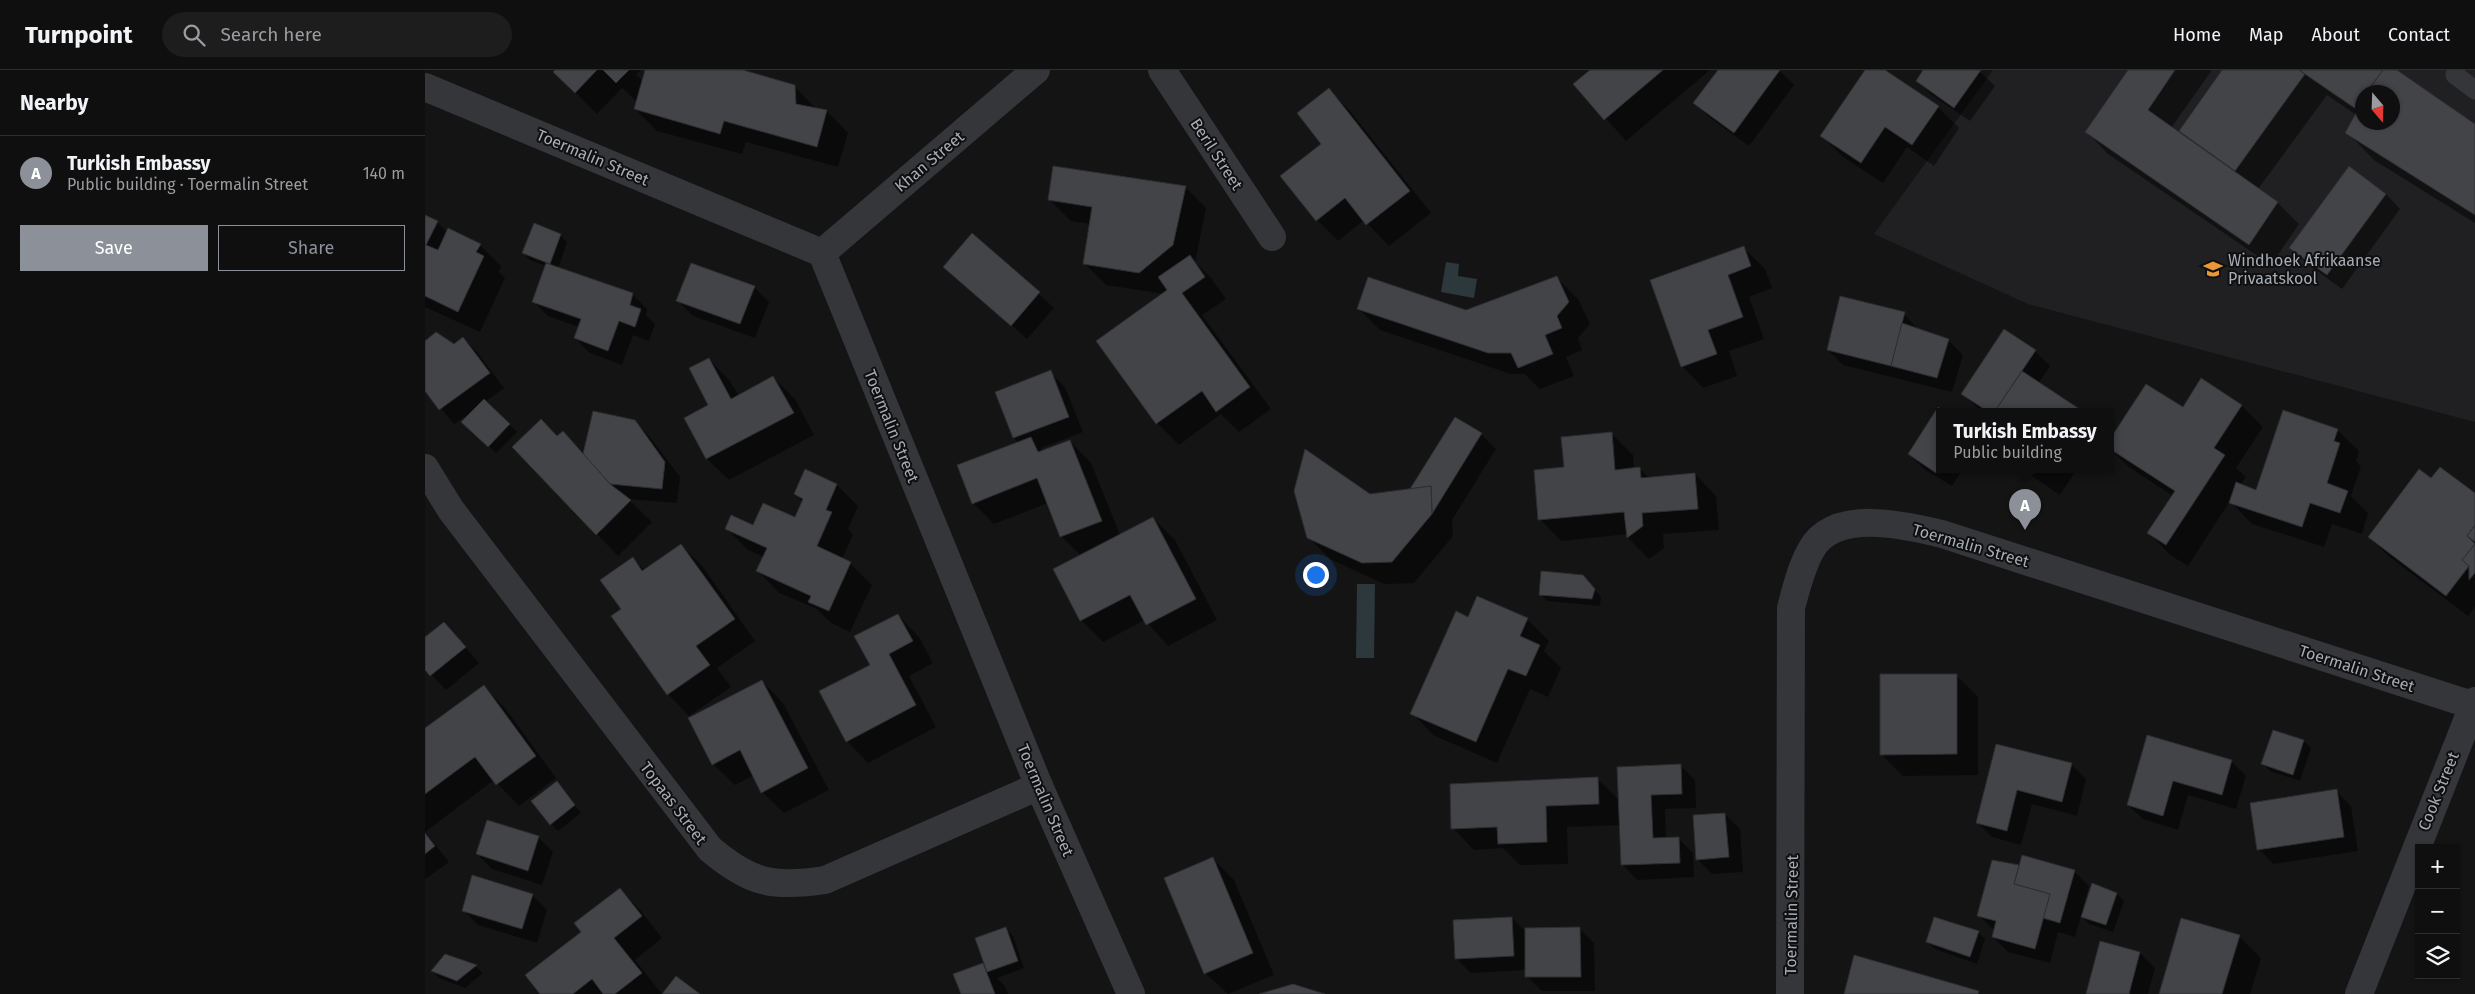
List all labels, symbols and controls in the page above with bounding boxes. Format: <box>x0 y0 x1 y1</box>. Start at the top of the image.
search box <box>162 12 512 57</box>
text: Turnpoint <box>25 21 132 49</box>
icon: search <box>180 21 208 49</box>
text: Search here <box>220 23 322 46</box>
text: Home <box>2173 24 2221 46</box>
text: Map <box>2249 24 2283 46</box>
text: About <box>2311 24 2360 46</box>
text: Contact <box>2388 24 2450 46</box>
north arrow <box>2355 85 2400 130</box>
text: Nearby <box>20 90 88 116</box>
street label: Beril Street <box>1186 115 1247 194</box>
street label: Toermalin Street <box>534 125 652 190</box>
street label: Khan Street <box>891 127 968 196</box>
text: Turkish Embassy <box>67 152 210 175</box>
text: A <box>31 164 41 183</box>
text: 140 m <box>363 164 405 183</box>
text: Public building · Toermalin Street <box>67 175 308 194</box>
button: Save <box>20 225 208 271</box>
button: Share <box>218 225 405 271</box>
place label: Windhoek Afrikaanse Privaatskool <box>2228 251 2381 288</box>
school or university icon: Windhoek Afrikaanse Privaatskool <box>2202 258 2224 280</box>
street label: Toermalin Street <box>860 367 923 486</box>
popup <box>1936 408 2114 473</box>
text: Turkish Embassy <box>1953 420 2097 443</box>
text: Public building <box>1953 443 2062 462</box>
pin: A <box>2009 489 2041 530</box>
street label: Toermalin Street <box>1911 520 2031 571</box>
your location <box>1303 562 1329 588</box>
street label: Toermalin Street <box>2297 641 2417 696</box>
street label: Toermalin Street <box>1013 741 1078 859</box>
street label: Cook Street <box>2414 749 2463 833</box>
street label: Topaas Street <box>636 758 711 848</box>
map controls <box>2415 844 2460 979</box>
button: + <box>2415 844 2460 889</box>
street label: Toermalin Street <box>1781 855 1802 975</box>
button: − <box>2415 889 2460 934</box>
button: layers <box>2415 934 2460 979</box>

